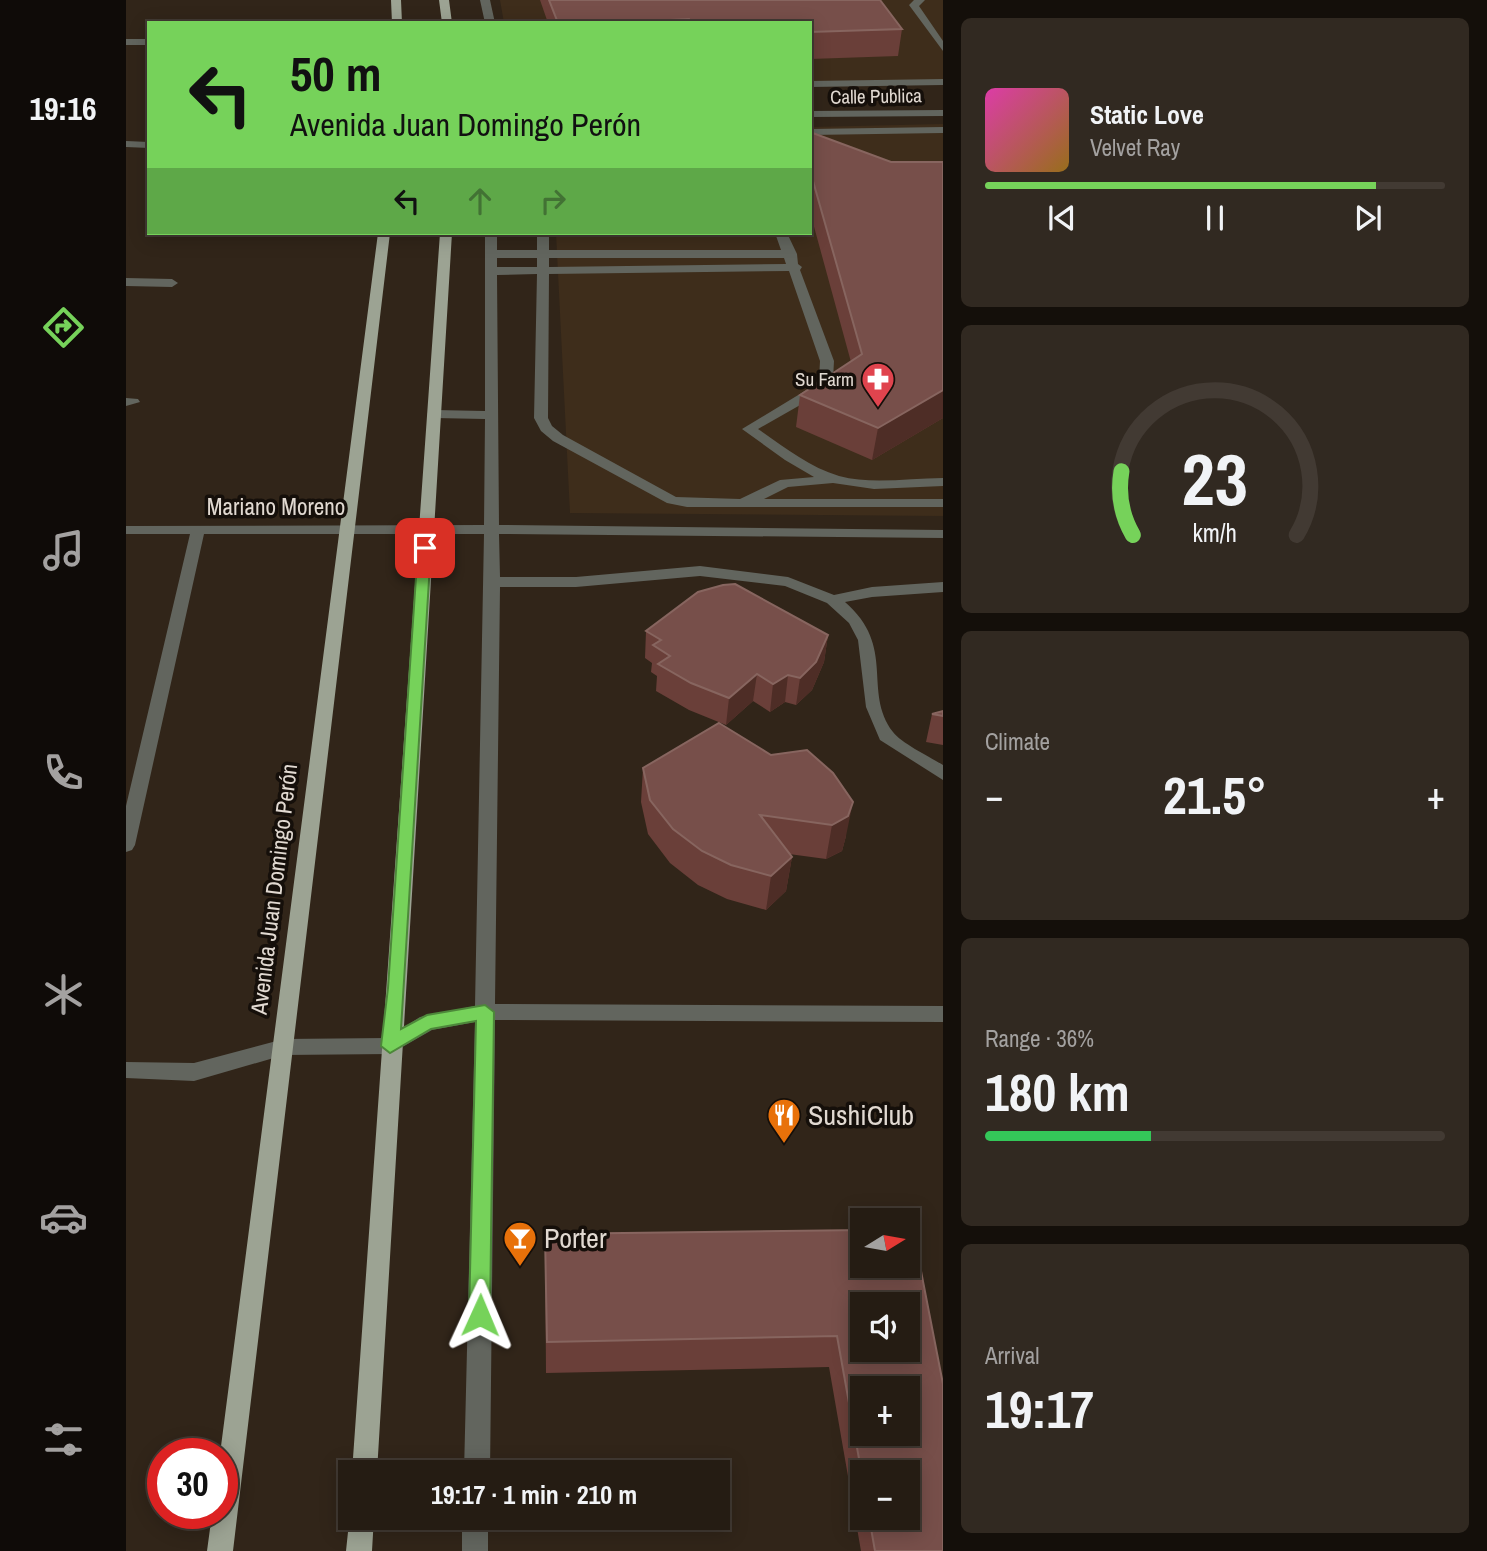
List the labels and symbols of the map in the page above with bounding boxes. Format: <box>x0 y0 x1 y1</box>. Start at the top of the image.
street label: Calle Publica <box>830 82 922 110</box>
pharmacy icon: Su Farm <box>859 360 897 409</box>
place label: Su Farm <box>795 366 854 392</box>
street label: Mariano Moreno <box>207 491 345 522</box>
pin <box>395 518 455 578</box>
street label: Avenida Juan Domingo Perón <box>243 762 304 1017</box>
restaurant icon: SushiClub <box>765 1096 803 1145</box>
place label: SushiClub <box>808 1096 914 1134</box>
north arrow <box>850 1208 920 1278</box>
bar icon: Porter <box>501 1219 539 1268</box>
place label: Porter <box>544 1219 607 1257</box>
position arrow <box>443 1278 517 1352</box>
speed limit sign: 30 <box>147 1438 238 1529</box>

